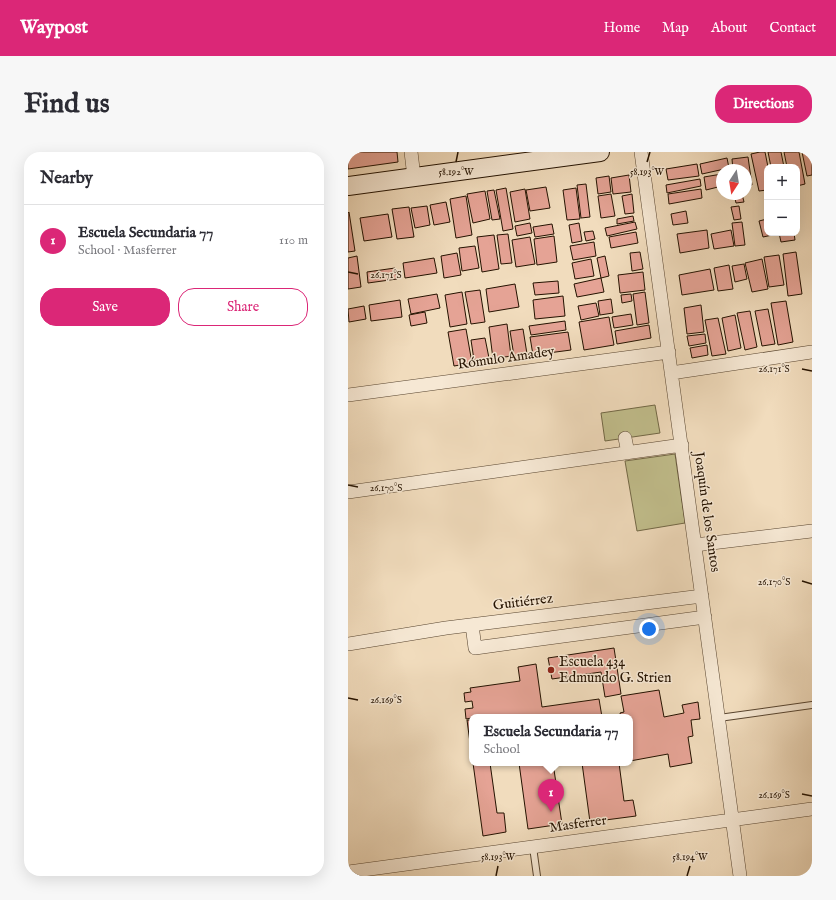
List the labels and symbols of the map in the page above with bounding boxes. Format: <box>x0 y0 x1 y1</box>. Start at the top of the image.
north arrow <box>716 164 752 200</box>
text: 58.192°W <box>438 166 474 179</box>
text: 58.193°W <box>630 166 665 179</box>
text: 26.171°S <box>370 269 402 282</box>
street label: Rómulo Amadey <box>456 342 556 374</box>
text: 26.171°S <box>758 363 790 376</box>
street label: Joaquín de los Santos <box>689 449 724 573</box>
text: 26.170°S <box>370 482 402 495</box>
text: 26.170°S <box>758 576 790 589</box>
street label: Guitiérrez <box>492 589 554 615</box>
your location <box>639 619 659 639</box>
place label: Escuela 434 Edmundo G. Strien <box>559 653 672 687</box>
marker: Escuela 434 Edmundo G. Strien <box>546 665 556 675</box>
text: 26.169°S <box>370 694 402 707</box>
pin: 1 <box>538 779 564 812</box>
text: 26.169°S <box>758 789 790 802</box>
street label: Masferrer <box>548 811 608 837</box>
text: 58.193°W <box>481 851 516 864</box>
text: 58.194°W <box>672 851 708 864</box>

